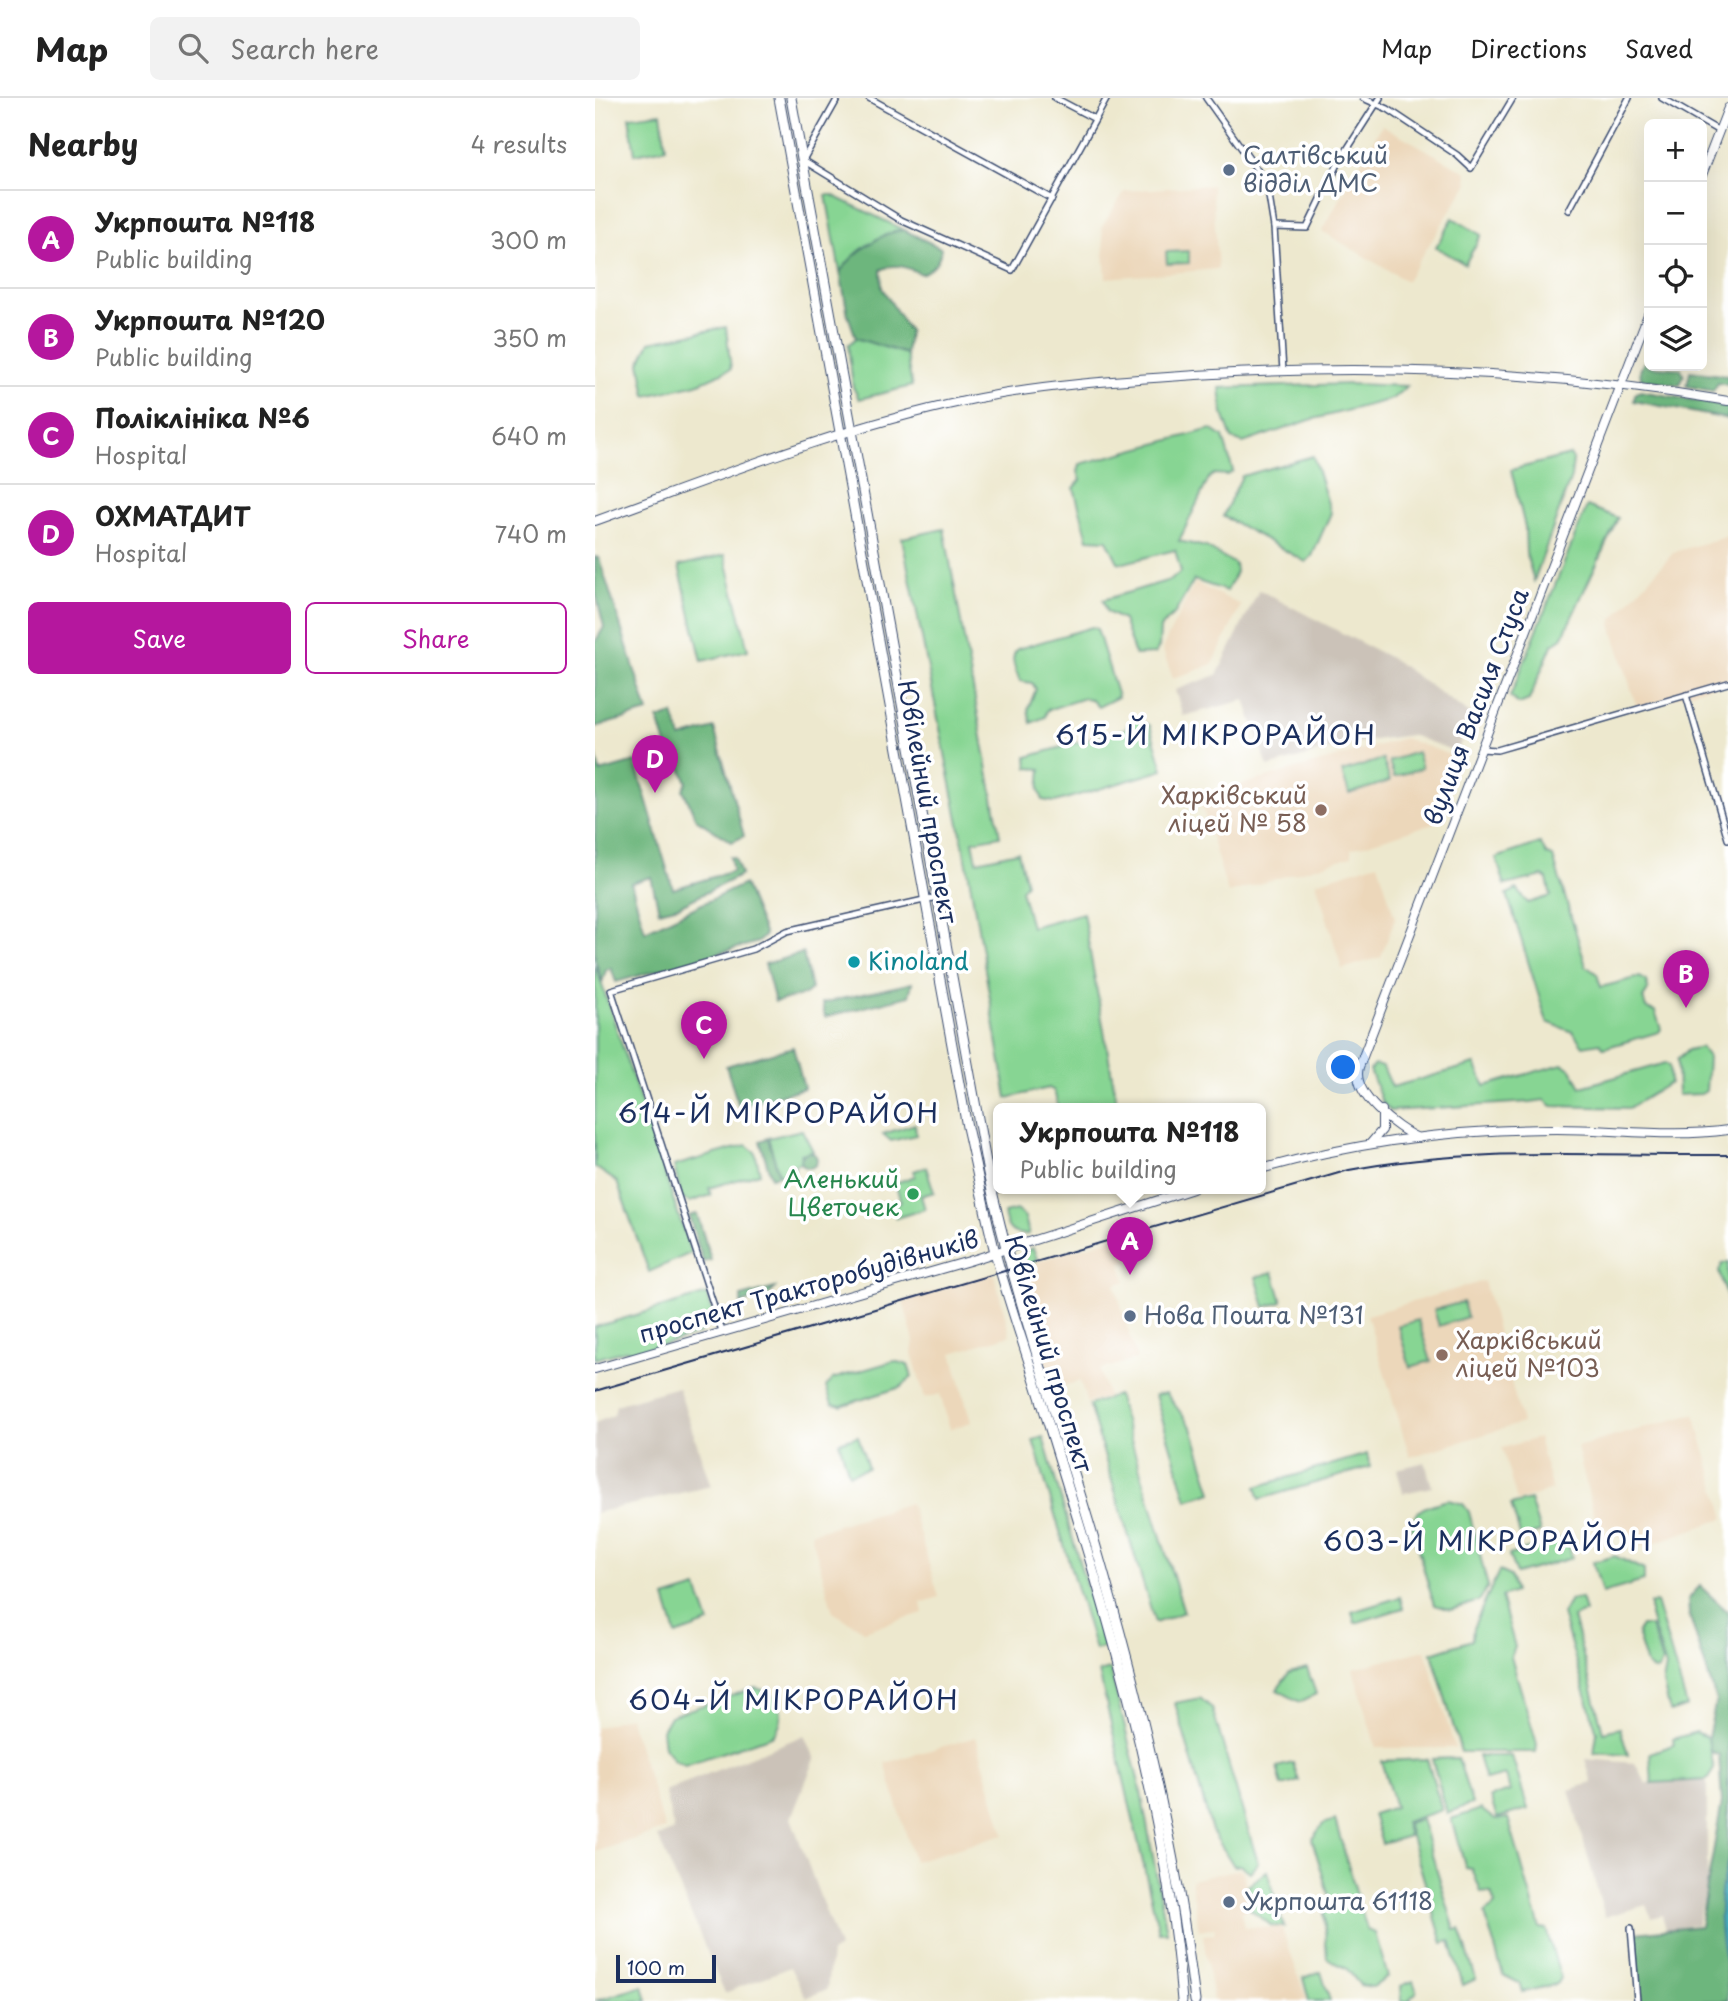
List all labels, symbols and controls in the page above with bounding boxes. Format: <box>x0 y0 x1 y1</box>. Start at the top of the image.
search box <box>150 17 640 80</box>
text: Map <box>35 23 108 73</box>
icon: search <box>174 29 212 67</box>
text: Search here <box>230 29 379 68</box>
text: Map <box>1381 30 1432 66</box>
text: Directions <box>1470 30 1587 66</box>
text: Saved <box>1625 30 1693 66</box>
map controls <box>1644 119 1707 371</box>
button: + <box>1644 119 1707 182</box>
text: Nearby <box>28 121 138 166</box>
text: 4 results <box>471 126 567 161</box>
place label: Салтівський відділ ДМС <box>1243 136 1388 200</box>
marker: Салтівський відділ ДМС <box>1221 162 1237 178</box>
button: − <box>1644 182 1707 245</box>
text: Укрпошта №118 <box>95 202 315 241</box>
text: A <box>42 222 60 257</box>
text: 300 m <box>490 222 567 257</box>
text: Public building <box>95 241 252 276</box>
button: locate <box>1644 245 1707 308</box>
text: Укрпошта №120 <box>95 300 325 339</box>
button: layers <box>1644 308 1707 371</box>
text: B <box>43 320 59 355</box>
text: 350 m <box>492 320 567 355</box>
text: Public building <box>95 339 252 374</box>
text: Поліклініка №6 <box>95 398 310 437</box>
text: C <box>42 418 60 453</box>
text: 640 m <box>491 418 567 453</box>
text: Hospital <box>95 437 187 472</box>
text: ОХМАТДИТ <box>95 496 251 535</box>
text: D <box>42 516 60 551</box>
text: 740 m <box>495 516 567 551</box>
text: Hospital <box>95 535 187 570</box>
street label: вулиця Василя Стуса <box>1413 583 1537 830</box>
button: Save <box>28 602 291 674</box>
button: Share <box>305 602 567 674</box>
street label: Ювілейний проспект <box>890 677 968 926</box>
district label: 615-Й МІКРОРАЙОН <box>1055 712 1377 755</box>
pin: D <box>632 735 678 793</box>
place label: Харківський ліцей № 58 <box>1161 776 1307 840</box>
marker: Харківський ліцей № 58 <box>1313 802 1329 818</box>
place label: Kinoland <box>868 942 969 978</box>
pin: B <box>1663 950 1709 1008</box>
marker: Kinoland <box>846 954 862 970</box>
pin: C <box>681 1001 727 1059</box>
your location <box>1326 1050 1360 1084</box>
district label: 614-Й МІКРОРАЙОН <box>618 1090 940 1133</box>
popup <box>993 1103 1266 1194</box>
text: Укрпошта №118 <box>1019 1112 1240 1151</box>
text: Public building <box>1019 1151 1177 1186</box>
place label: Аленький Цветочек <box>783 1160 900 1224</box>
marker: Аленький Цветочек <box>905 1186 921 1202</box>
pin: A <box>1107 1217 1153 1275</box>
street label: проспект Тракторобудівників <box>634 1219 983 1351</box>
street label: Ювілейний проспект <box>997 1230 1103 1477</box>
place label: Нова Пошта №131 <box>1144 1296 1364 1332</box>
marker: Нова Пошта №131 <box>1122 1308 1138 1324</box>
place label: Харківський ліцей №103 <box>1455 1321 1602 1385</box>
marker: Харківський ліцей №103 <box>1434 1347 1450 1363</box>
district label: 603-Й МІКРОРАЙОН <box>1323 1518 1653 1561</box>
district label: 604-Й МІКРОРАЙОН <box>628 1677 960 1720</box>
place label: Укрпошта 61118 <box>1243 1882 1433 1918</box>
marker: Укрпошта 61118 <box>1221 1894 1237 1910</box>
scale bar <box>616 1952 716 1984</box>
text: 100 m <box>627 1953 685 1981</box>

